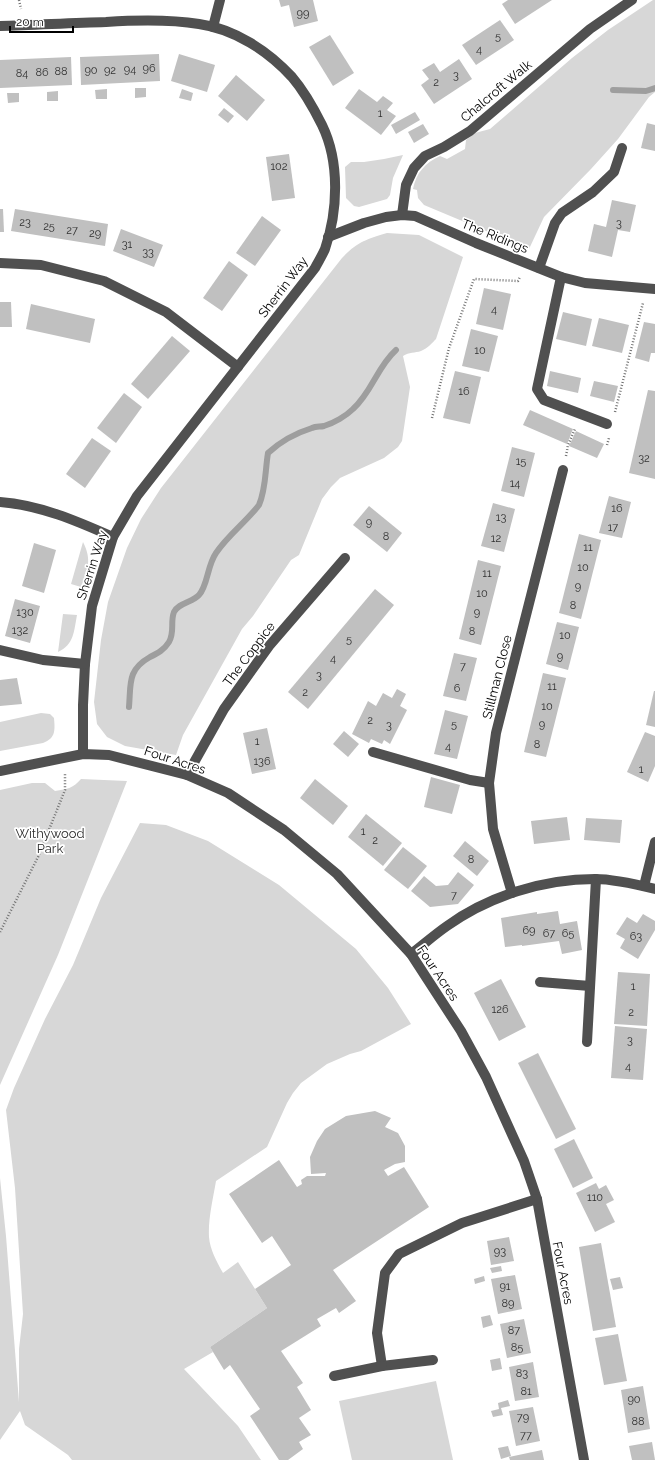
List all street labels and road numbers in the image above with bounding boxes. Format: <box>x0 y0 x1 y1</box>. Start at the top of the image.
street label: Chalcroft Walk <box>457 57 535 125</box>
street label: The Ridings <box>459 216 531 256</box>
street label: Sherrin Way <box>255 254 311 320</box>
street label: Sherrin Way <box>74 528 110 602</box>
street label: The Coppice <box>220 619 278 689</box>
street label: Stillman Close <box>479 633 515 721</box>
street label: Four Acres <box>142 743 208 777</box>
street label: Four Acres <box>414 942 462 1004</box>
street label: Four Acres <box>550 1240 576 1306</box>

